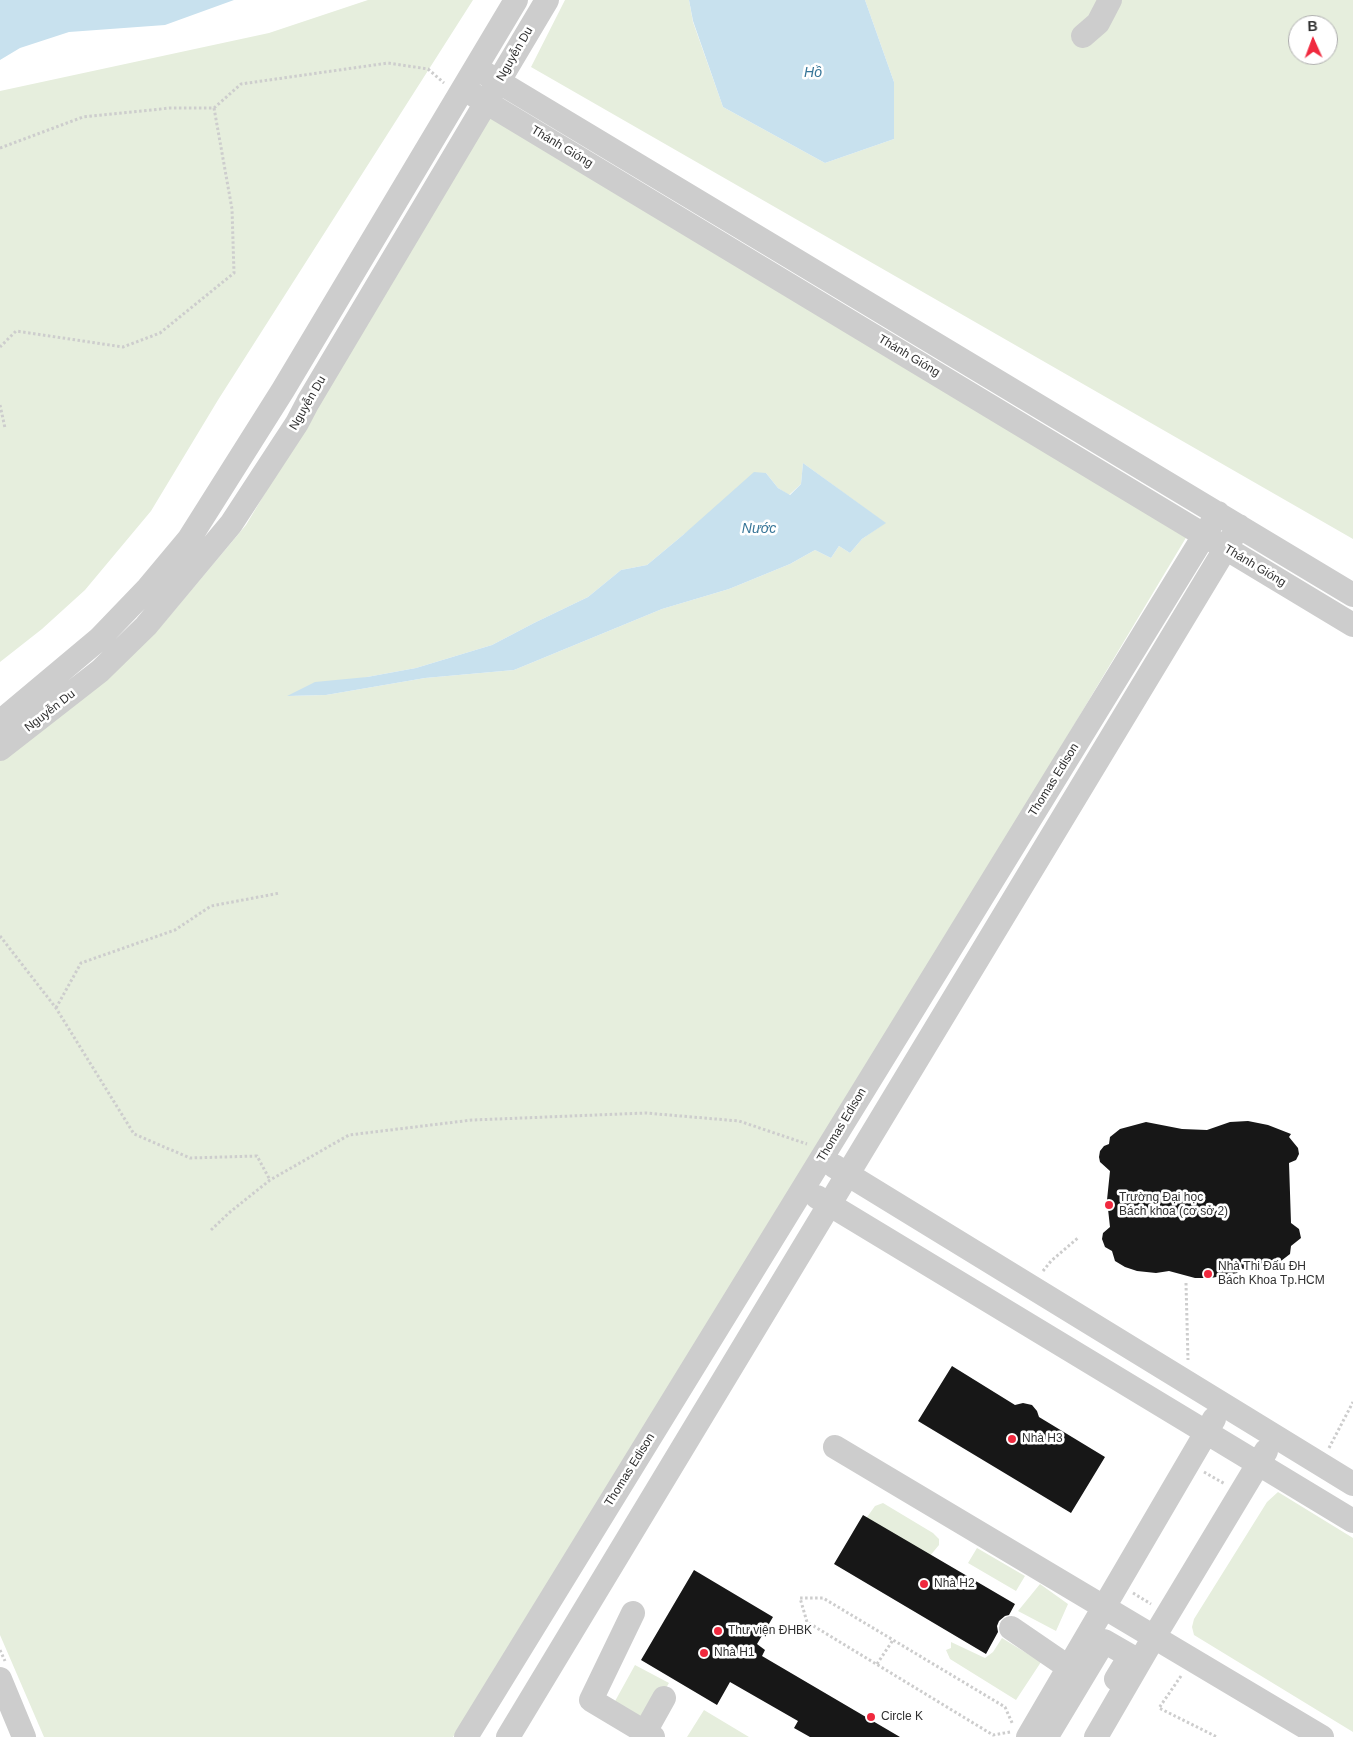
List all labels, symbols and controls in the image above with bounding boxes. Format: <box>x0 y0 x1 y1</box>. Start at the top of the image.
north arrow <box>1288 15 1338 65</box>
text: B <box>1307 18 1318 34</box>
street label: Nguyễn Du <box>494 24 536 84</box>
water label: Hồ <box>804 65 822 81</box>
street label: Thánh Gióng <box>529 123 595 171</box>
street label: Thánh Gióng <box>876 332 942 380</box>
street label: Nguyễn Du <box>287 373 329 433</box>
water label: Nước <box>742 521 776 537</box>
street label: Thánh Gióng <box>1222 542 1288 590</box>
street label: Nguyễn Du <box>22 687 78 735</box>
street label: Thomas Edison <box>1026 741 1082 819</box>
street label: Thomas Edison <box>814 1086 870 1164</box>
place label: Trường Đại học Bách khoa (cơ sở 2) <box>1119 1191 1228 1219</box>
marker: Trường Đại học Bách khoa (cơ sở 2) <box>1103 1199 1115 1211</box>
place label: Nhà Thi Đấu ĐH Bách Khoa Tp.HCM <box>1218 1260 1325 1288</box>
marker: Nhà Thi Đấu ĐH Bách Khoa Tp.HCM <box>1202 1268 1214 1280</box>
street label: Thomas Edison <box>602 1431 658 1509</box>
place label: Nhà H3 <box>1022 1432 1063 1446</box>
marker: Nhà H3 <box>1006 1433 1018 1445</box>
place label: Nhà H2 <box>934 1577 975 1591</box>
marker: Nhà H2 <box>918 1578 930 1590</box>
place label: Thư viện ĐHBK <box>728 1624 812 1638</box>
marker: Thư viện ĐHBK <box>712 1625 724 1637</box>
place label: Nhà H1 <box>714 1646 755 1660</box>
marker: Nhà H1 <box>698 1647 710 1659</box>
place label: Circle K <box>881 1710 923 1724</box>
marker: Circle K <box>865 1711 877 1723</box>

